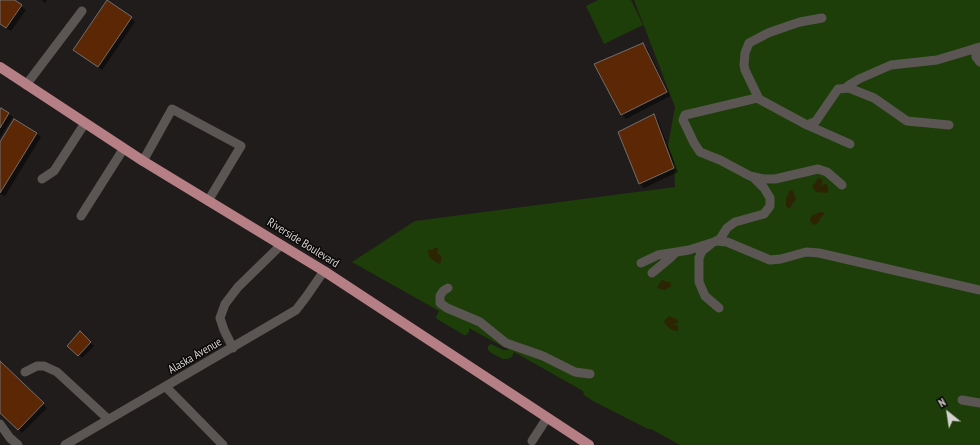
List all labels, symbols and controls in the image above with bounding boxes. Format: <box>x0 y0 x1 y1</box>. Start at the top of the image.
street label: Riverside Boulevard <box>264 215 342 271</box>
street label: Alaska Avenue <box>166 335 224 377</box>
north arrow <box>928 393 968 433</box>
text: N <box>936 395 948 410</box>

